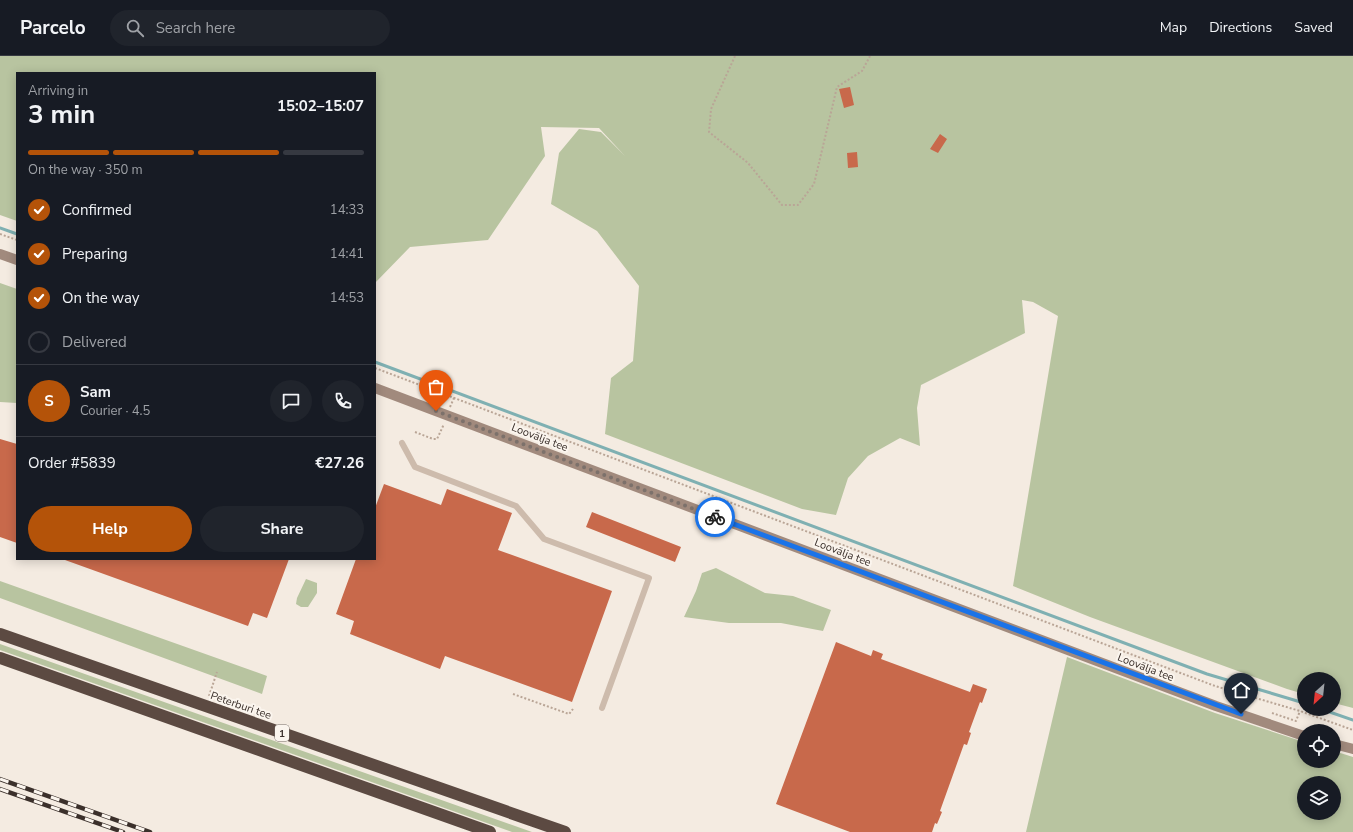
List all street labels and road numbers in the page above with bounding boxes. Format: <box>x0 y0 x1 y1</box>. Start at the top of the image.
street label: Loovälja tee <box>509 420 570 455</box>
street label: Loovälja tee <box>812 535 873 570</box>
street label: Loovälja tee <box>1115 650 1176 685</box>
street label: Peterburi tee <box>208 688 273 723</box>
road number: 1 <box>275 725 289 741</box>

